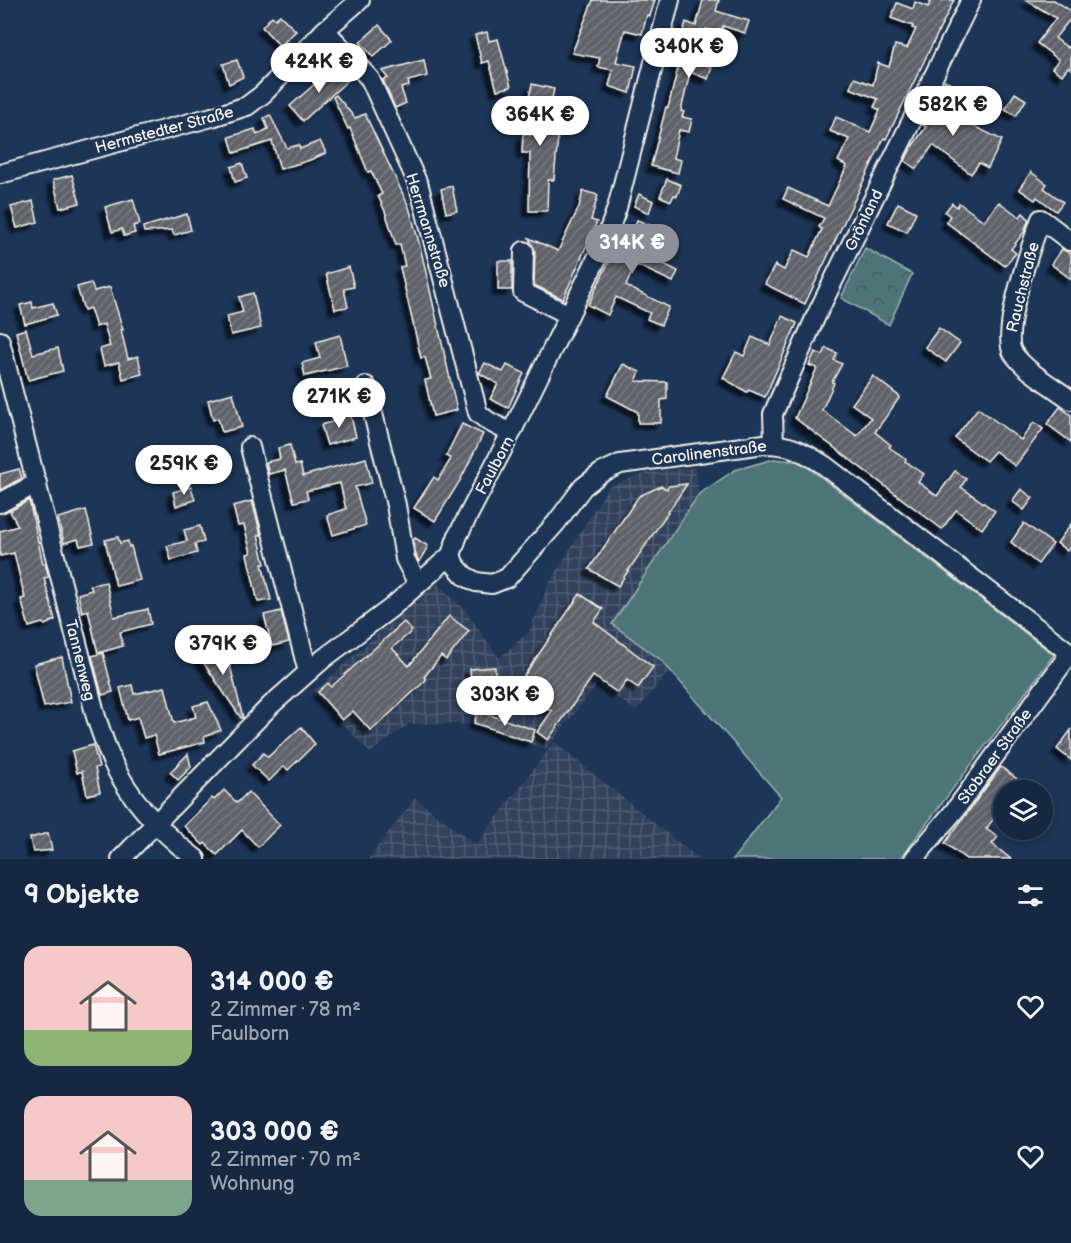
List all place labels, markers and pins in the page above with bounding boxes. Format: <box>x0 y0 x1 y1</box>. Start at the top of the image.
pin: 340K € <box>640 28 738 79</box>
pin: 424K € <box>270 43 368 94</box>
pin: 582K € <box>904 86 1002 137</box>
pin: 364K € <box>491 96 589 147</box>
pin: 314K € <box>583 224 681 275</box>
pin: 271K € <box>290 378 388 429</box>
pin: 259K € <box>135 445 233 496</box>
pin: 379K € <box>174 625 272 676</box>
pin: 303K € <box>456 676 554 727</box>

